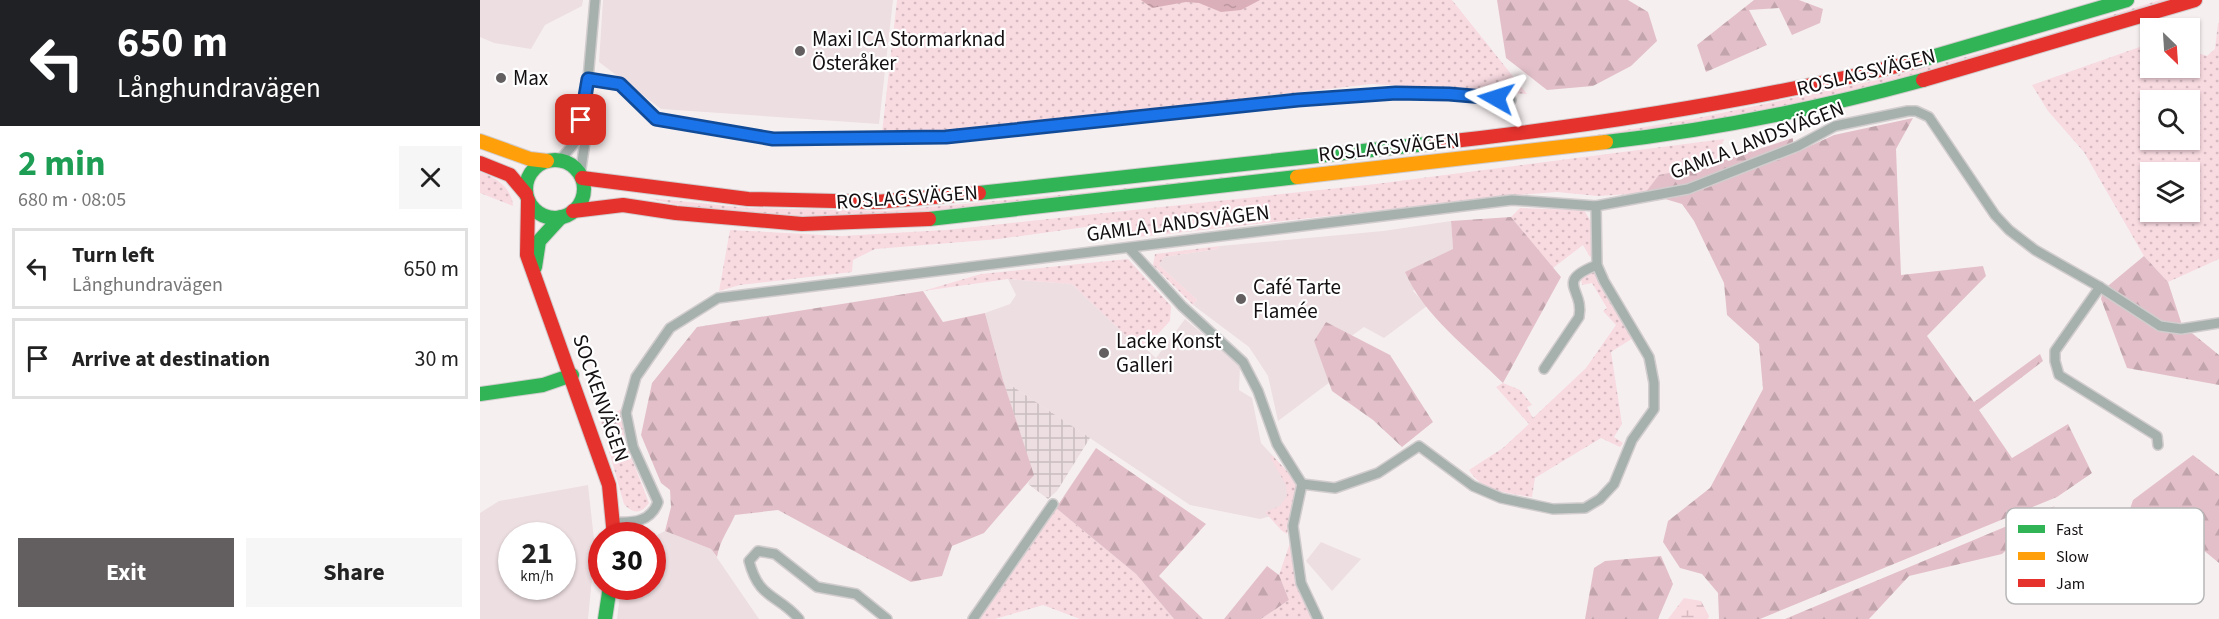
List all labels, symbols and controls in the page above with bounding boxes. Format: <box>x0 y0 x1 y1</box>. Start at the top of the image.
text: 650 m <box>117 13 228 73</box>
north arrow <box>2140 18 2200 78</box>
map controls <box>2140 18 2200 222</box>
icon: left <box>18 24 96 102</box>
place label: Maxi ICA Stormarknad Österåker <box>812 24 1005 78</box>
street label: ROSLAGSVÄGEN <box>1793 40 1939 104</box>
marker: Maxi ICA Stormarknad Österåker <box>793 44 807 58</box>
place label: Max <box>513 63 549 93</box>
position arrow <box>1464 66 1528 130</box>
text: Långhundravägen <box>117 69 321 108</box>
marker: Max <box>494 71 508 85</box>
button: search <box>2140 90 2200 150</box>
street label: GAMLA LANDSVÄGEN <box>1666 93 1848 187</box>
pin <box>555 94 606 145</box>
icon: arrive <box>564 103 597 136</box>
street label: ROSLAGSVÄGEN <box>1317 125 1461 169</box>
text: 2 min <box>18 138 106 189</box>
button: close <box>399 146 462 209</box>
button: layers <box>2140 162 2200 222</box>
street label: ROSLAGSVÄGEN <box>835 177 979 217</box>
text: 680 m · 08:05 <box>18 186 126 214</box>
street label: GAMLA LANDSVÄGEN <box>1085 197 1271 249</box>
text: Turn left <box>72 239 154 271</box>
icon: left <box>21 252 54 285</box>
text: 650 m <box>404 253 459 285</box>
text: Långhundravägen <box>72 271 223 299</box>
place label: Café Tarte Flamée <box>1253 272 1341 326</box>
marker: Café Tarte Flamée <box>1234 292 1248 306</box>
place label: Lacke Konst Galleri <box>1116 326 1221 380</box>
street label: SOCKENVÄGEN <box>565 330 637 466</box>
icon: arrive <box>21 342 54 375</box>
text: Arrive at destination <box>72 343 270 375</box>
text: 30 m <box>414 343 459 375</box>
marker: Lacke Konst Galleri <box>1097 346 1111 360</box>
legend <box>2006 508 2204 604</box>
text: Fast <box>2056 519 2084 541</box>
speed limit sign: 30 <box>588 522 666 600</box>
text: 21 <box>521 532 553 575</box>
button: Exit <box>18 538 234 607</box>
button: Share <box>246 538 462 607</box>
text: Slow <box>2056 546 2089 568</box>
text: km/h <box>520 566 554 587</box>
text: Jam <box>2056 573 2085 595</box>

